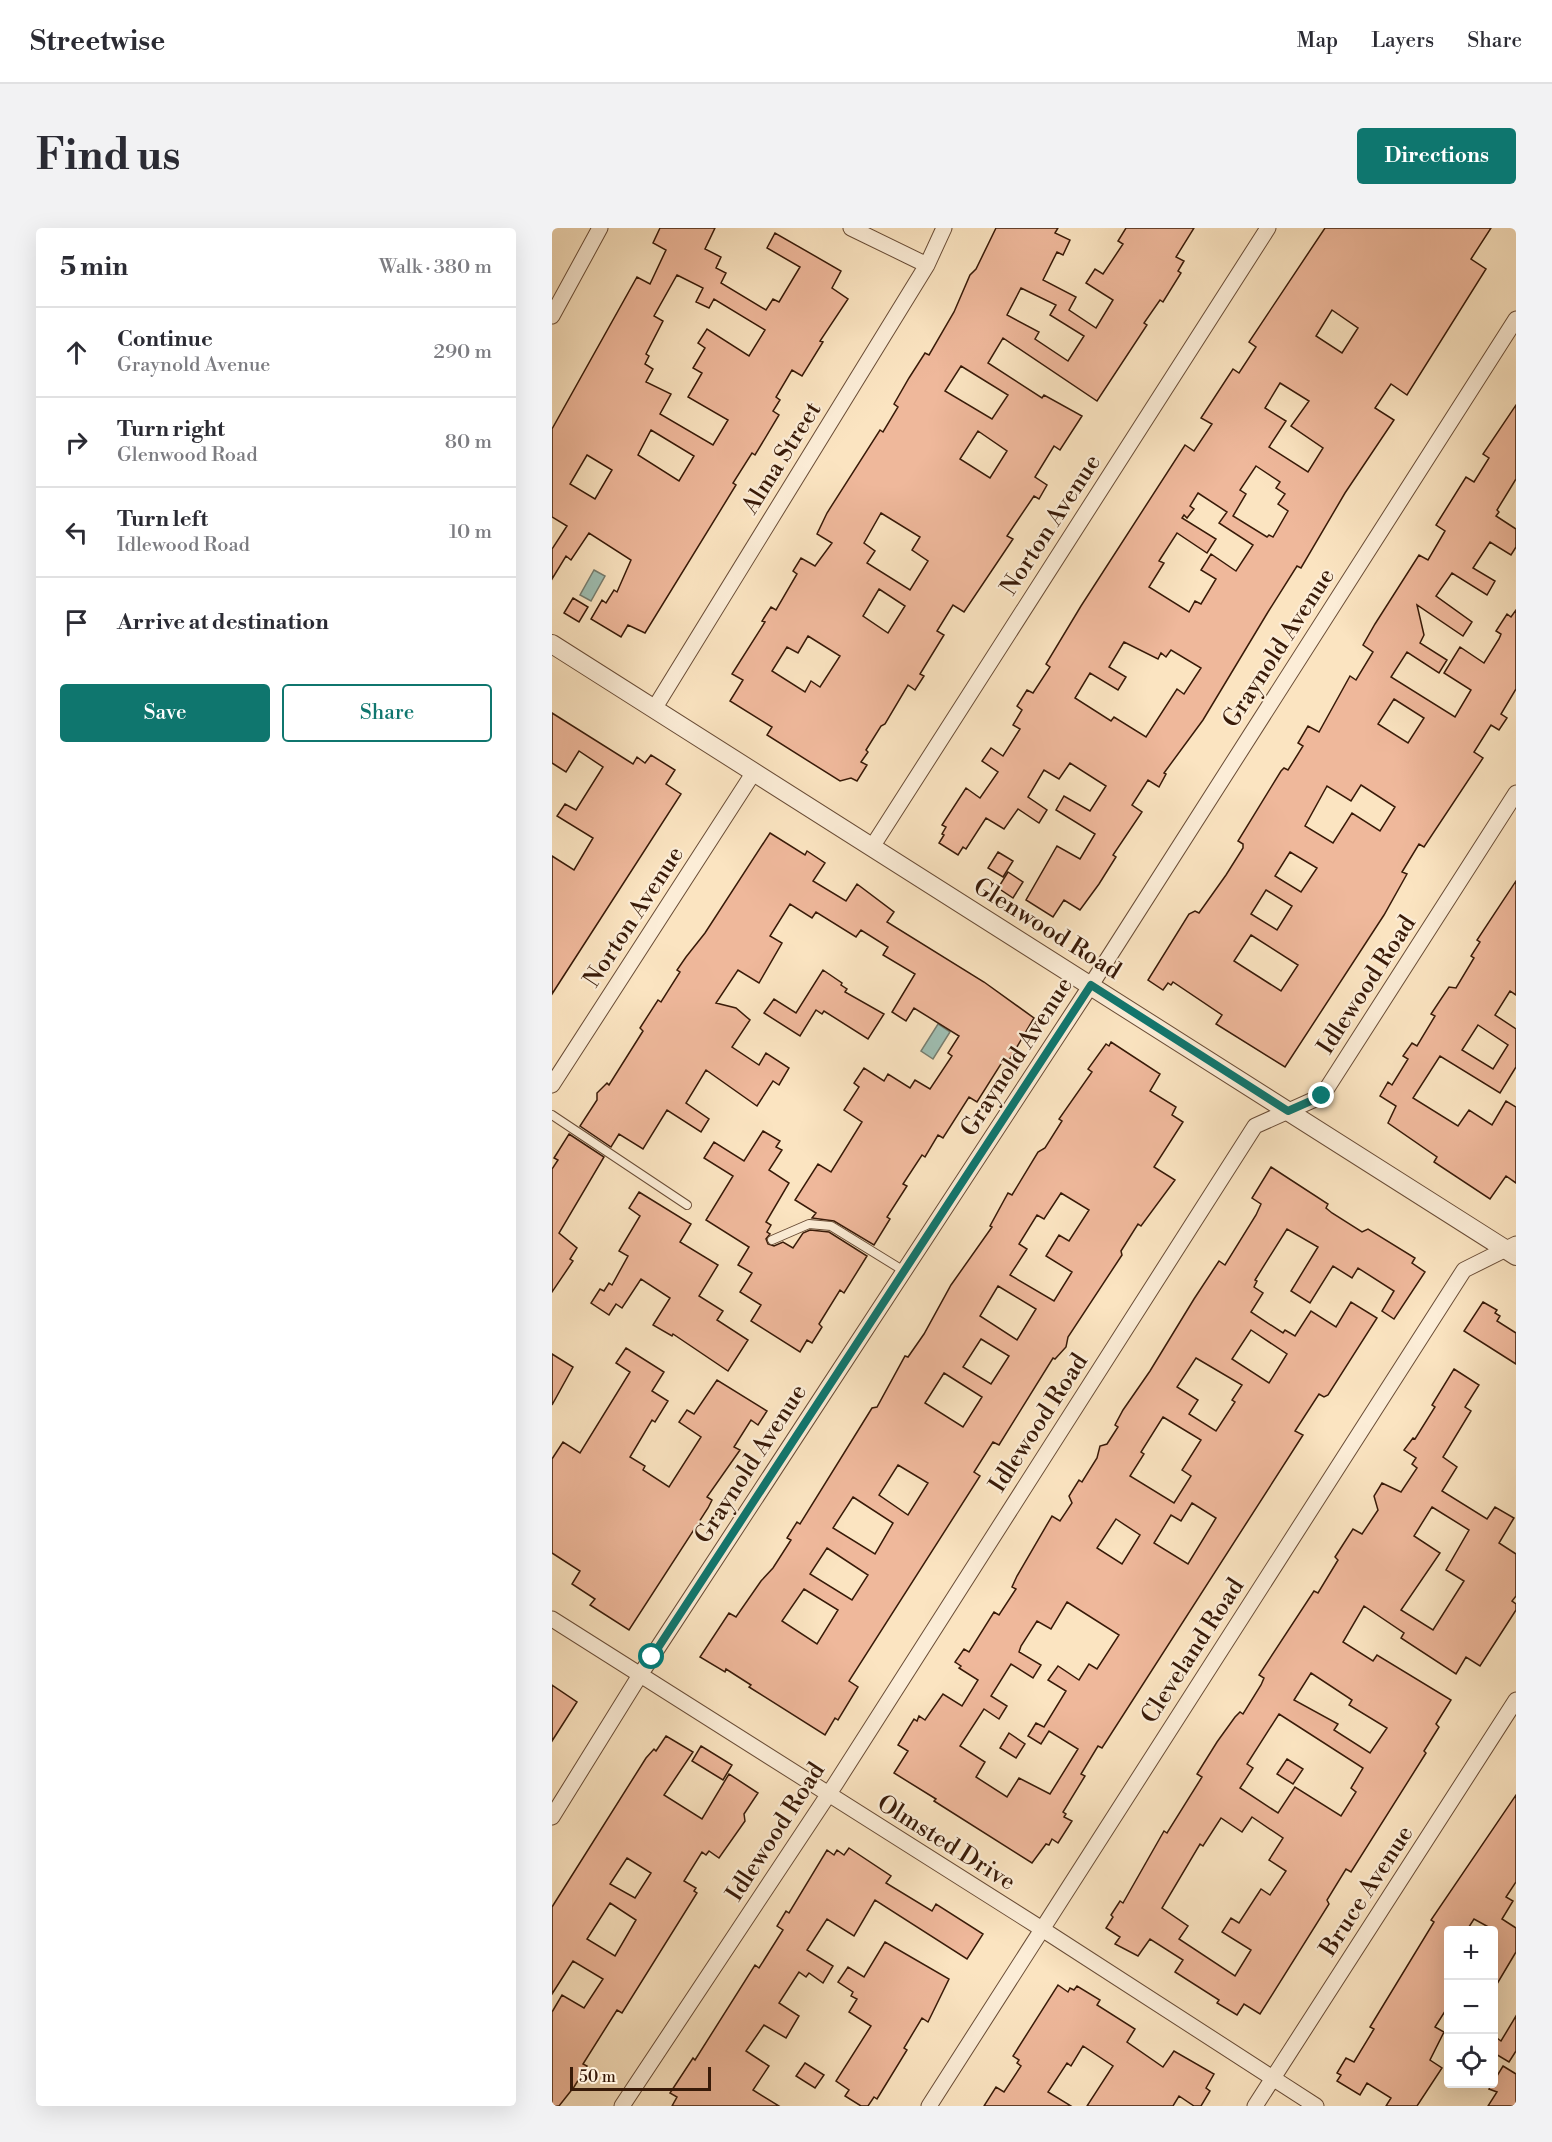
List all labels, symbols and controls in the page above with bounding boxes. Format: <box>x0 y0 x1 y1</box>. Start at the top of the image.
text: Streetwise <box>30 24 165 59</box>
text: Map <box>1297 28 1338 54</box>
text: Layers <box>1371 28 1434 54</box>
text: Share <box>1467 28 1522 54</box>
button: Directions <box>1357 128 1516 184</box>
text: Find us <box>36 130 180 183</box>
text: 5 min <box>60 251 128 283</box>
text: Walk · 380 m <box>379 255 492 280</box>
text: Continue <box>117 326 213 353</box>
icon: ahead <box>60 336 93 369</box>
text: 290 m <box>434 340 492 365</box>
text: Graynold Avenue <box>117 353 270 378</box>
street label: Alma Street <box>735 396 829 521</box>
text: Turn right <box>117 416 225 443</box>
icon: right <box>60 426 93 459</box>
text: 80 m <box>445 430 492 455</box>
text: Glenwood Road <box>117 443 258 468</box>
street label: Norton Avenue <box>994 449 1108 601</box>
text: Turn left <box>117 506 208 533</box>
icon: left <box>60 516 93 549</box>
text: 10 m <box>449 520 492 545</box>
text: Idlewood Road <box>117 533 250 558</box>
street label: Graynold Avenue <box>1216 563 1342 733</box>
icon: arrive <box>60 606 93 639</box>
text: Arrive at destination <box>117 609 329 636</box>
button: Save <box>60 684 270 742</box>
button: Share <box>282 684 492 742</box>
street label: Norton Avenue <box>577 841 691 993</box>
street label: Glenwood Road <box>968 872 1127 987</box>
street label: Idlewood Road <box>1311 910 1423 1060</box>
street label: Graynold Avenue <box>954 972 1080 1142</box>
route end <box>1308 1082 1334 1108</box>
street label: Idlewood Road <box>983 1348 1095 1498</box>
street label: Graynold Avenue <box>688 1379 814 1549</box>
street label: Cleveland Road <box>1135 1572 1251 1729</box>
route start <box>638 1643 664 1669</box>
street label: Idlewood Road <box>720 1757 832 1907</box>
street label: Olmsted Drive <box>871 1788 1021 1898</box>
street label: Bruce Avenue <box>1313 1820 1420 1963</box>
map controls <box>1444 1926 1498 2088</box>
button: + <box>1444 1926 1498 1980</box>
button: − <box>1444 1980 1498 2034</box>
button: locate <box>1444 2034 1498 2088</box>
scale bar <box>570 2064 711 2092</box>
text: 50 m <box>579 2067 616 2087</box>

